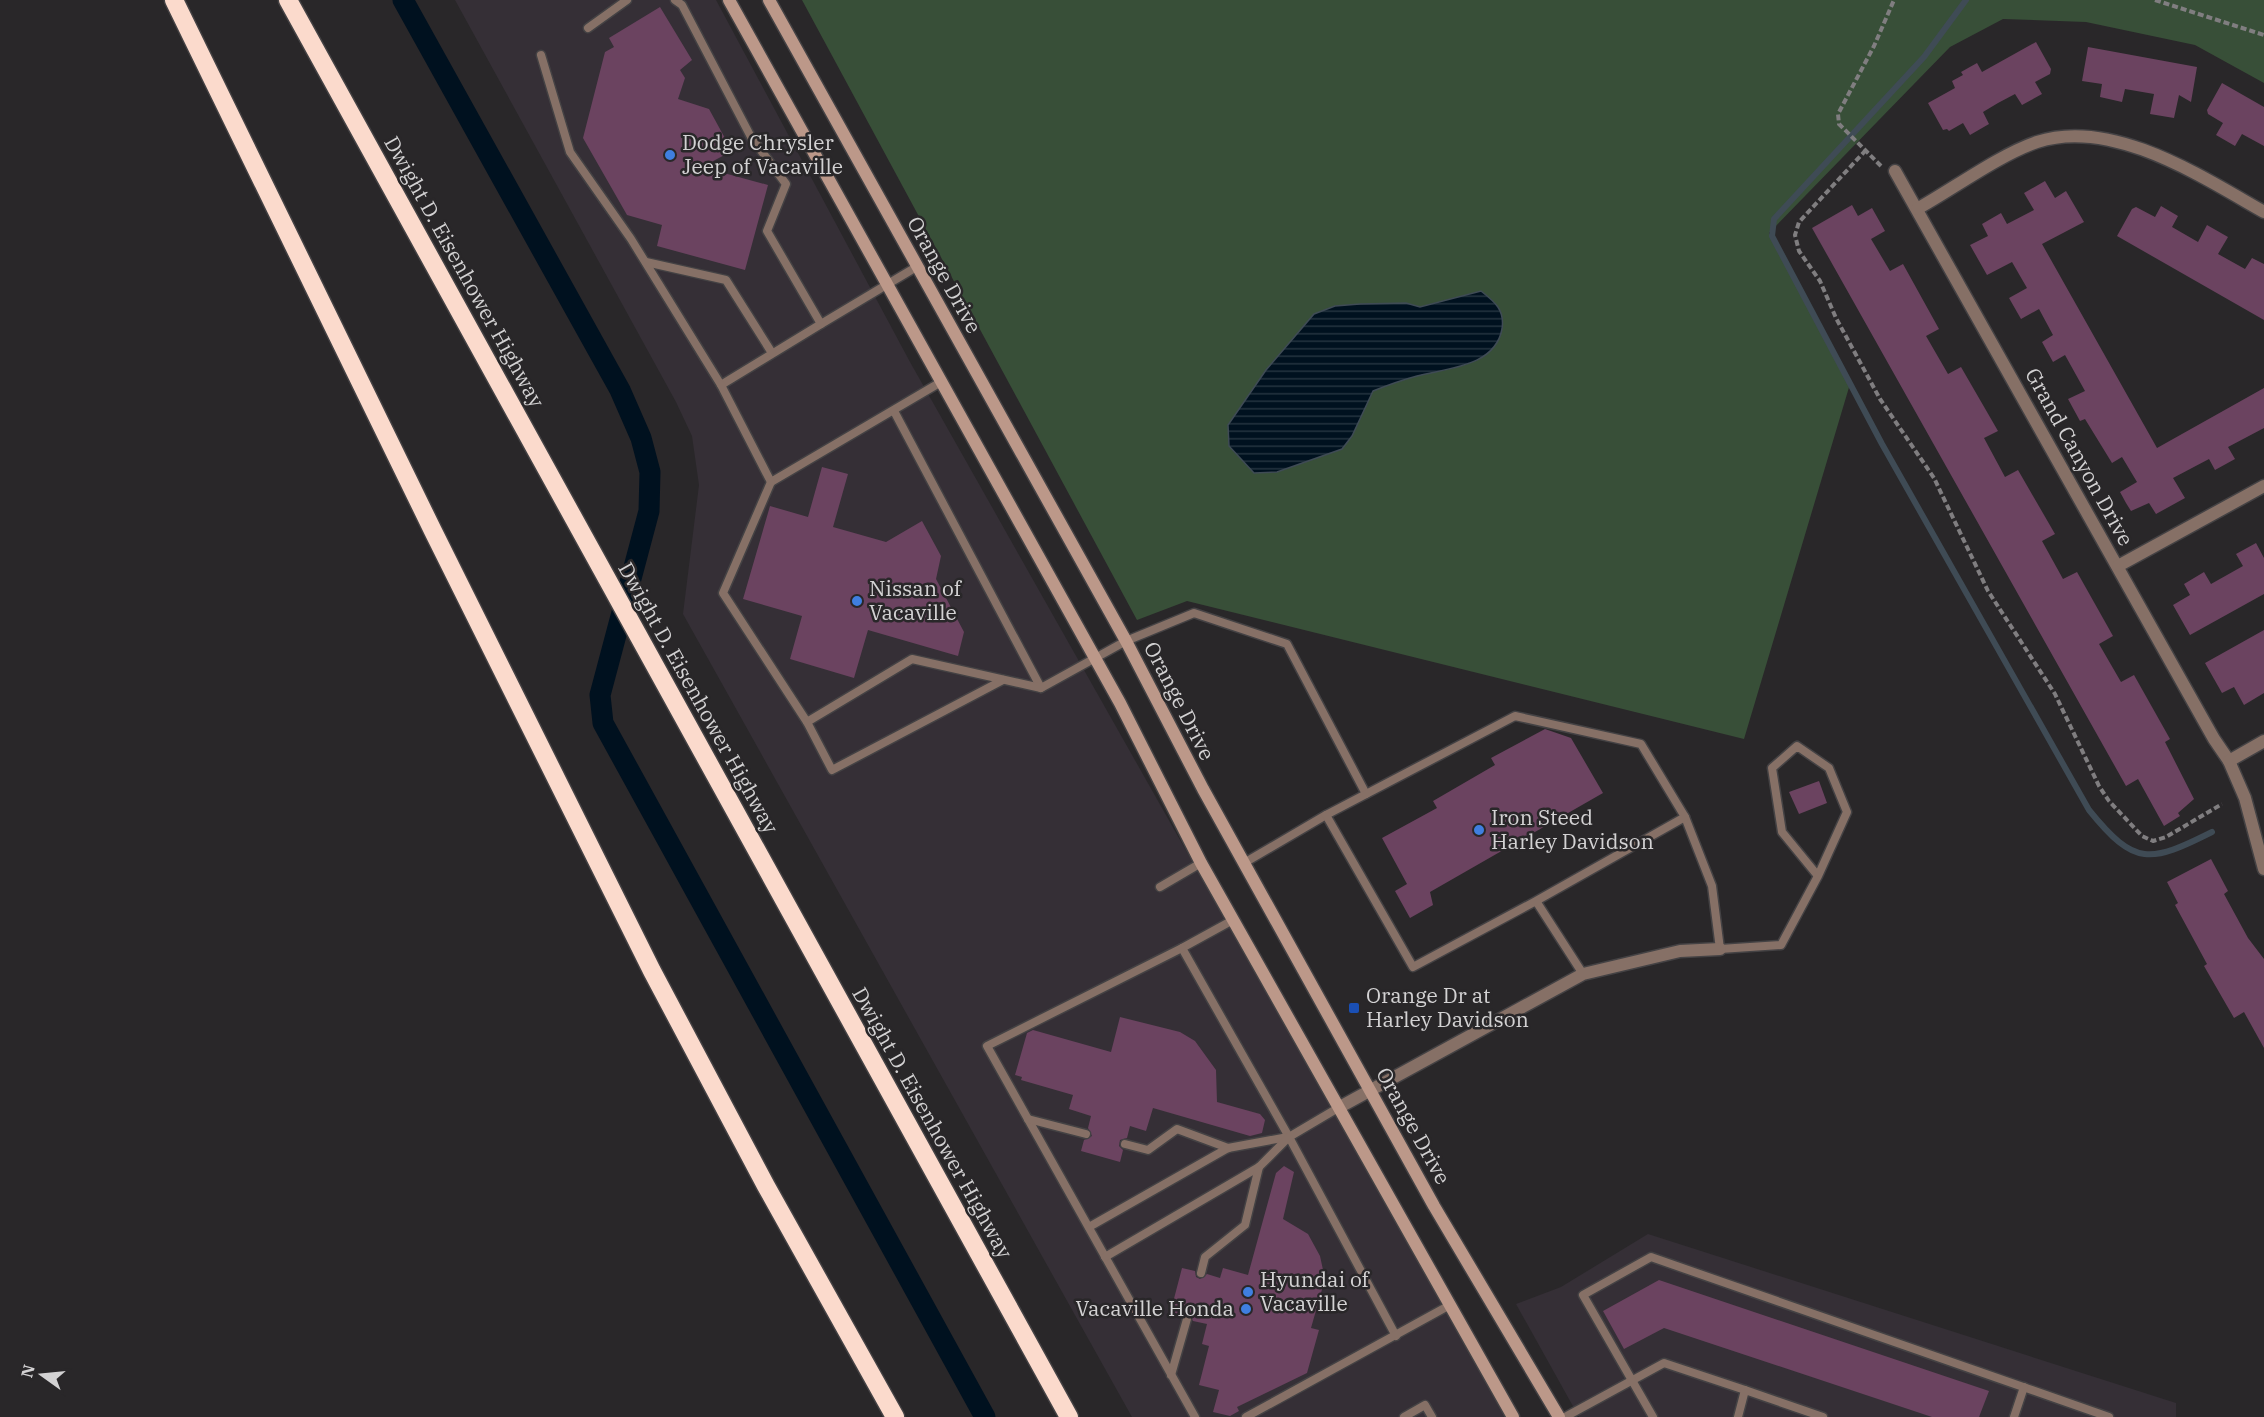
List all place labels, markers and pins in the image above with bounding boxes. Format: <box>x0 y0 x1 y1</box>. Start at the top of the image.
place label: Dodge Chrysler Jeep of Vacaville <box>682 128 843 180</box>
marker: Dodge Chrysler Jeep of Vacaville <box>663 148 677 162</box>
place label: Nissan of Vacaville <box>869 574 963 626</box>
marker: Nissan of Vacaville <box>850 594 864 608</box>
place label: Iron Steed Harley Davidson <box>1491 803 1654 855</box>
marker: Iron Steed Harley Davidson <box>1472 823 1486 837</box>
place label: Orange Dr at Harley Davidson <box>1366 981 1529 1033</box>
marker: Orange Dr at Harley Davidson <box>1347 1001 1361 1015</box>
place label: Hyundai of Vacaville <box>1260 1265 1371 1317</box>
marker: Hyundai of Vacaville <box>1241 1285 1255 1299</box>
place label: Vacaville Honda <box>1075 1294 1234 1322</box>
marker: Vacaville Honda <box>1239 1302 1253 1316</box>

